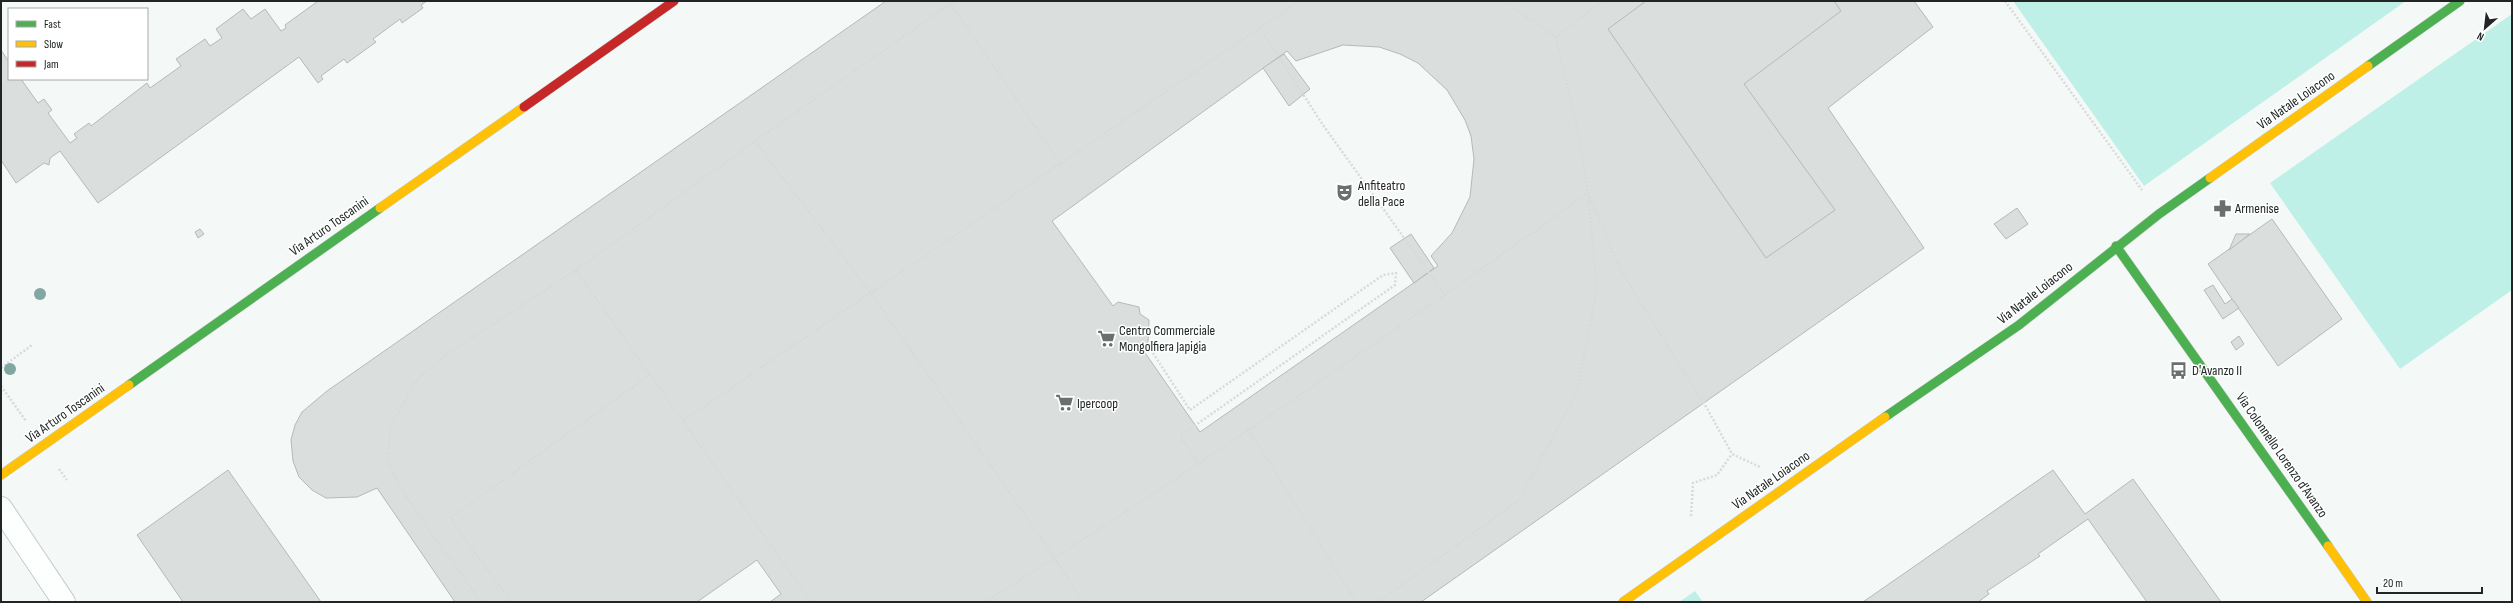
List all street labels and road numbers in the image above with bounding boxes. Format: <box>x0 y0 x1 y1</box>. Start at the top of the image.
street label: Via Natale Loiacono <box>2254 67 2338 133</box>
street label: Via Arturo Toscanini <box>286 193 372 259</box>
street label: Via Natale Loiacono <box>1994 258 2076 328</box>
street label: Via Arturo Toscanini <box>22 380 108 446</box>
street label: Via Colonnello Lorenzo d'Avanzo <box>2232 389 2332 521</box>
street label: Via Natale Loiacono <box>1729 447 1813 513</box>

